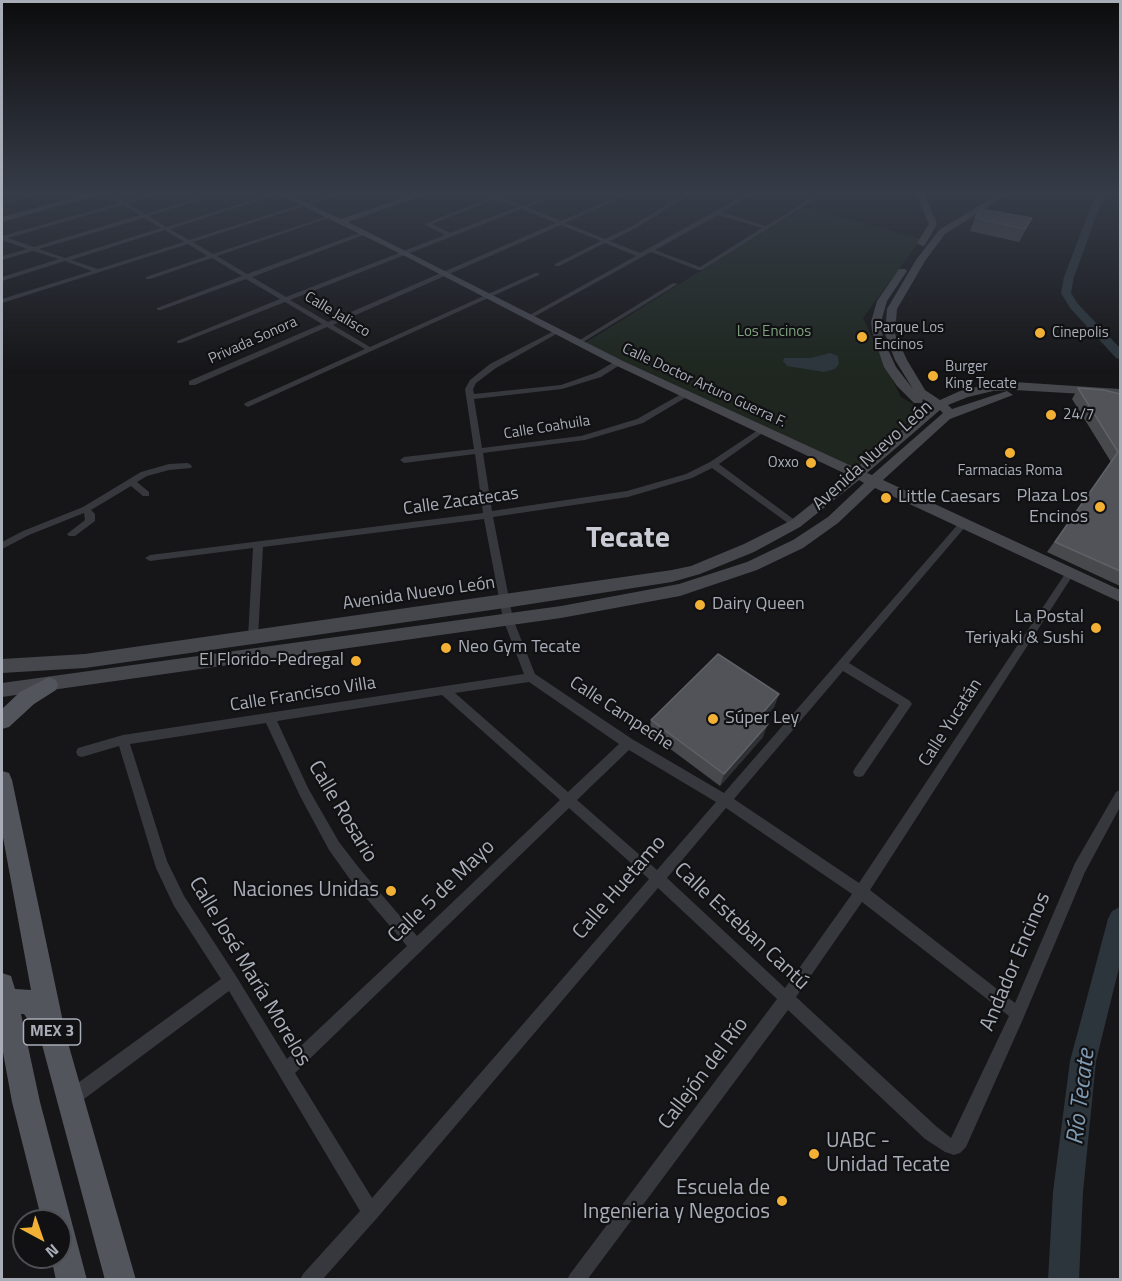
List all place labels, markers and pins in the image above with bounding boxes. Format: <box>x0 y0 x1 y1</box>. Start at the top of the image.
place label: Parque Los Encinos <box>874 319 944 354</box>
place label: Cinepolis <box>1052 324 1109 342</box>
marker: Cinepolis <box>1033 326 1047 340</box>
marker: Parque Los Encinos <box>855 330 869 344</box>
place label: Burger King Tecate <box>945 358 1017 393</box>
marker: Burger King Tecate <box>926 369 940 383</box>
place label: 24/7 <box>1063 406 1094 424</box>
marker: 24/7 <box>1044 408 1058 422</box>
marker: Farmacias Roma <box>1003 446 1017 460</box>
place label: Oxxo <box>768 454 799 472</box>
marker: Oxxo <box>804 456 818 470</box>
place label: Farmacias Roma <box>958 462 1062 480</box>
place label: Plaza Los Encinos <box>1017 486 1088 528</box>
place label: Little Caesars <box>898 487 1000 509</box>
marker: Little Caesars <box>879 491 893 505</box>
marker: Plaza Los Encinos <box>1093 500 1107 514</box>
place label: Dairy Queen <box>712 594 805 616</box>
marker: Dairy Queen <box>693 598 707 612</box>
place label: La Postal Teriyaki & Sushi <box>965 607 1084 650</box>
marker: La Postal Teriyaki & Sushi <box>1089 621 1103 635</box>
place label: Neo Gym Tecate <box>458 637 580 659</box>
marker: Neo Gym Tecate <box>439 641 453 655</box>
place label: El Florido-Pedregal <box>199 650 344 672</box>
marker: El Florido-Pedregal <box>349 654 363 668</box>
place label: Súper Ley <box>725 708 799 730</box>
marker: Súper Ley <box>706 712 720 726</box>
place label: Naciones Unidas <box>232 878 379 904</box>
marker: Naciones Unidas <box>384 884 398 898</box>
place label: UABC - Unidad Tecate <box>826 1129 950 1179</box>
marker: UABC - Unidad Tecate <box>807 1147 821 1161</box>
place label: Escuela de Ingenieria y Negocios <box>583 1176 770 1226</box>
marker: Escuela de Ingenieria y Negocios <box>775 1194 789 1208</box>

